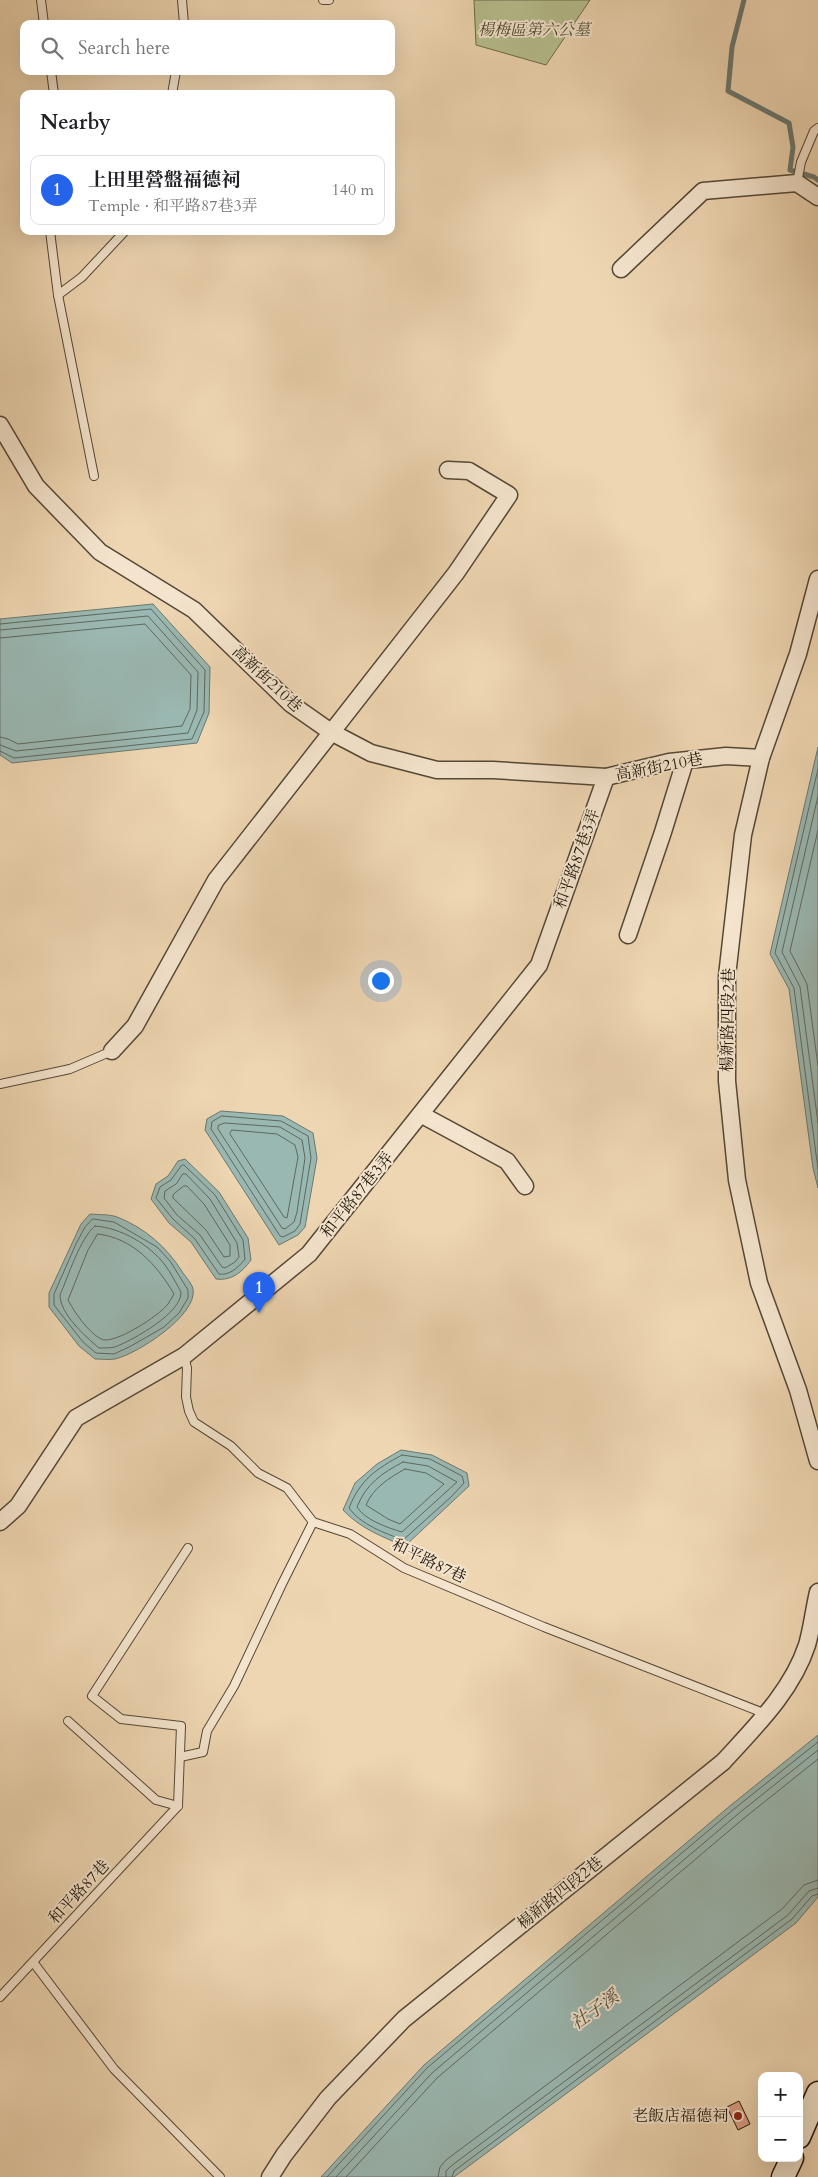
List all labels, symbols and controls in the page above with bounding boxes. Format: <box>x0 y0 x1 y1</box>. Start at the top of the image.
park label: 楊梅區第六公墓 <box>478 19 593 41</box>
search box <box>20 20 395 75</box>
icon: search <box>38 34 66 62</box>
text: Search here <box>78 35 170 61</box>
text: Nearby <box>40 108 111 137</box>
text: 上田里營盤福德祠 <box>88 167 240 193</box>
text: 1 <box>53 179 61 201</box>
text: 140 m <box>332 179 374 201</box>
text: Temple · 和平路87巷3弄 <box>88 195 258 217</box>
street label: 高新街210巷 <box>227 641 307 717</box>
street label: 高新街210巷 <box>613 748 705 786</box>
street label: 和平路87巷3弄 <box>549 806 605 912</box>
your location <box>368 968 394 994</box>
street label: 楊新路四段2巷 <box>716 968 740 1072</box>
street label: 和平路87巷3弄 <box>316 1147 398 1243</box>
pin: 1 <box>243 1272 275 1313</box>
street label: 和平路87巷 <box>388 1533 470 1589</box>
street label: 楊新路四段2巷 <box>513 1852 607 1934</box>
street label: 和平路87巷 <box>44 1855 114 1929</box>
water label: 社子溪 <box>566 1983 626 2036</box>
map controls <box>758 2072 803 2162</box>
button: + <box>758 2072 803 2117</box>
place label: 老飯店福德祠 <box>632 2105 728 2127</box>
marker: 老飯店福德祠 <box>732 2110 744 2122</box>
button: − <box>758 2117 803 2162</box>

